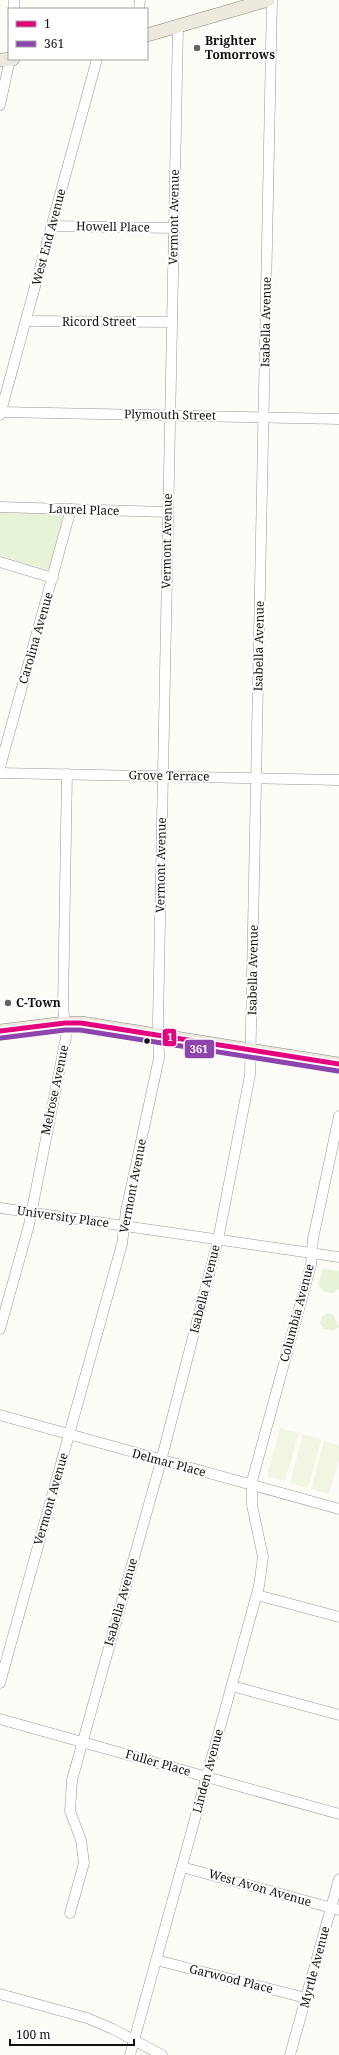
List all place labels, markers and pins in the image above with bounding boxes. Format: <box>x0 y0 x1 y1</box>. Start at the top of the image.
place label: Brighter Tomorrows <box>205 32 275 63</box>
marker: Brighter Tomorrows <box>192 43 202 53</box>
place label: C-Town <box>16 994 61 1011</box>
marker: C-Town <box>3 998 13 1008</box>
unlabelled marker <box>142 1036 152 1046</box>

